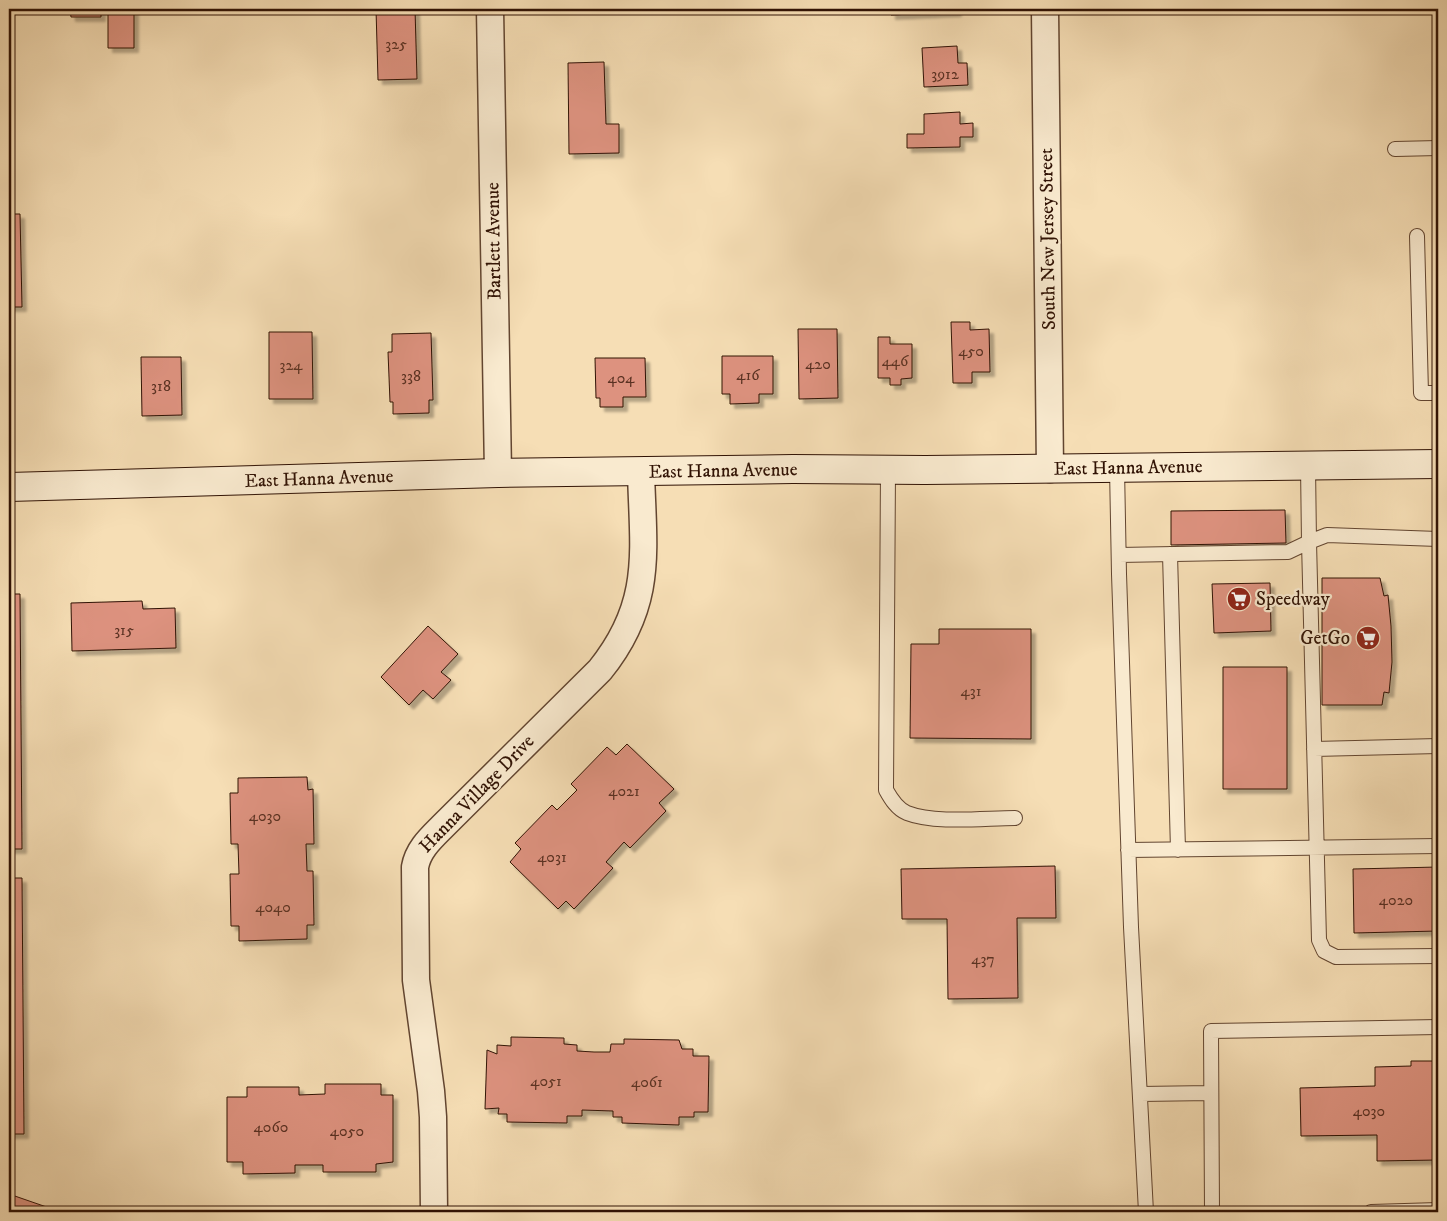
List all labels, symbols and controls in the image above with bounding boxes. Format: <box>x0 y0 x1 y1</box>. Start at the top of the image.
house number: 325 <box>385 34 407 54</box>
house number: 3912 <box>931 64 959 84</box>
street label: South New Jersey Street <box>1035 148 1061 330</box>
street label: Bartlett Avenue <box>481 182 507 300</box>
house number: 450 <box>958 341 984 361</box>
house number: 446 <box>882 351 909 371</box>
house number: 420 <box>805 354 831 374</box>
house number: 324 <box>279 355 303 375</box>
house number: 416 <box>736 365 760 385</box>
house number: 338 <box>401 366 421 386</box>
house number: 404 <box>608 368 635 388</box>
house number: 318 <box>151 376 171 396</box>
street label: East Hanna Avenue <box>1053 455 1203 481</box>
street label: East Hanna Avenue <box>648 458 798 484</box>
street label: East Hanna Avenue <box>244 465 394 493</box>
supermarket icon: Speedway <box>1226 586 1252 612</box>
place label: Speedway <box>1256 588 1331 611</box>
house number: 315 <box>114 620 134 640</box>
supermarket icon: GetGo <box>1355 625 1381 651</box>
place label: GetGo <box>1300 627 1350 650</box>
house number: 431 <box>960 681 982 701</box>
street label: Hanna Village Drive <box>415 730 539 858</box>
house number: 4021 <box>608 781 640 801</box>
house number: 4030 <box>249 806 281 826</box>
house number: 4031 <box>537 847 567 867</box>
house number: 4020 <box>1379 890 1413 910</box>
house number: 4040 <box>255 897 291 917</box>
house number: 437 <box>971 949 995 969</box>
house number: 4051 <box>530 1071 562 1091</box>
house number: 4061 <box>631 1072 663 1092</box>
house number: 4030 <box>1353 1101 1385 1121</box>
house number: 4060 <box>254 1117 288 1137</box>
house number: 4050 <box>330 1121 364 1141</box>

